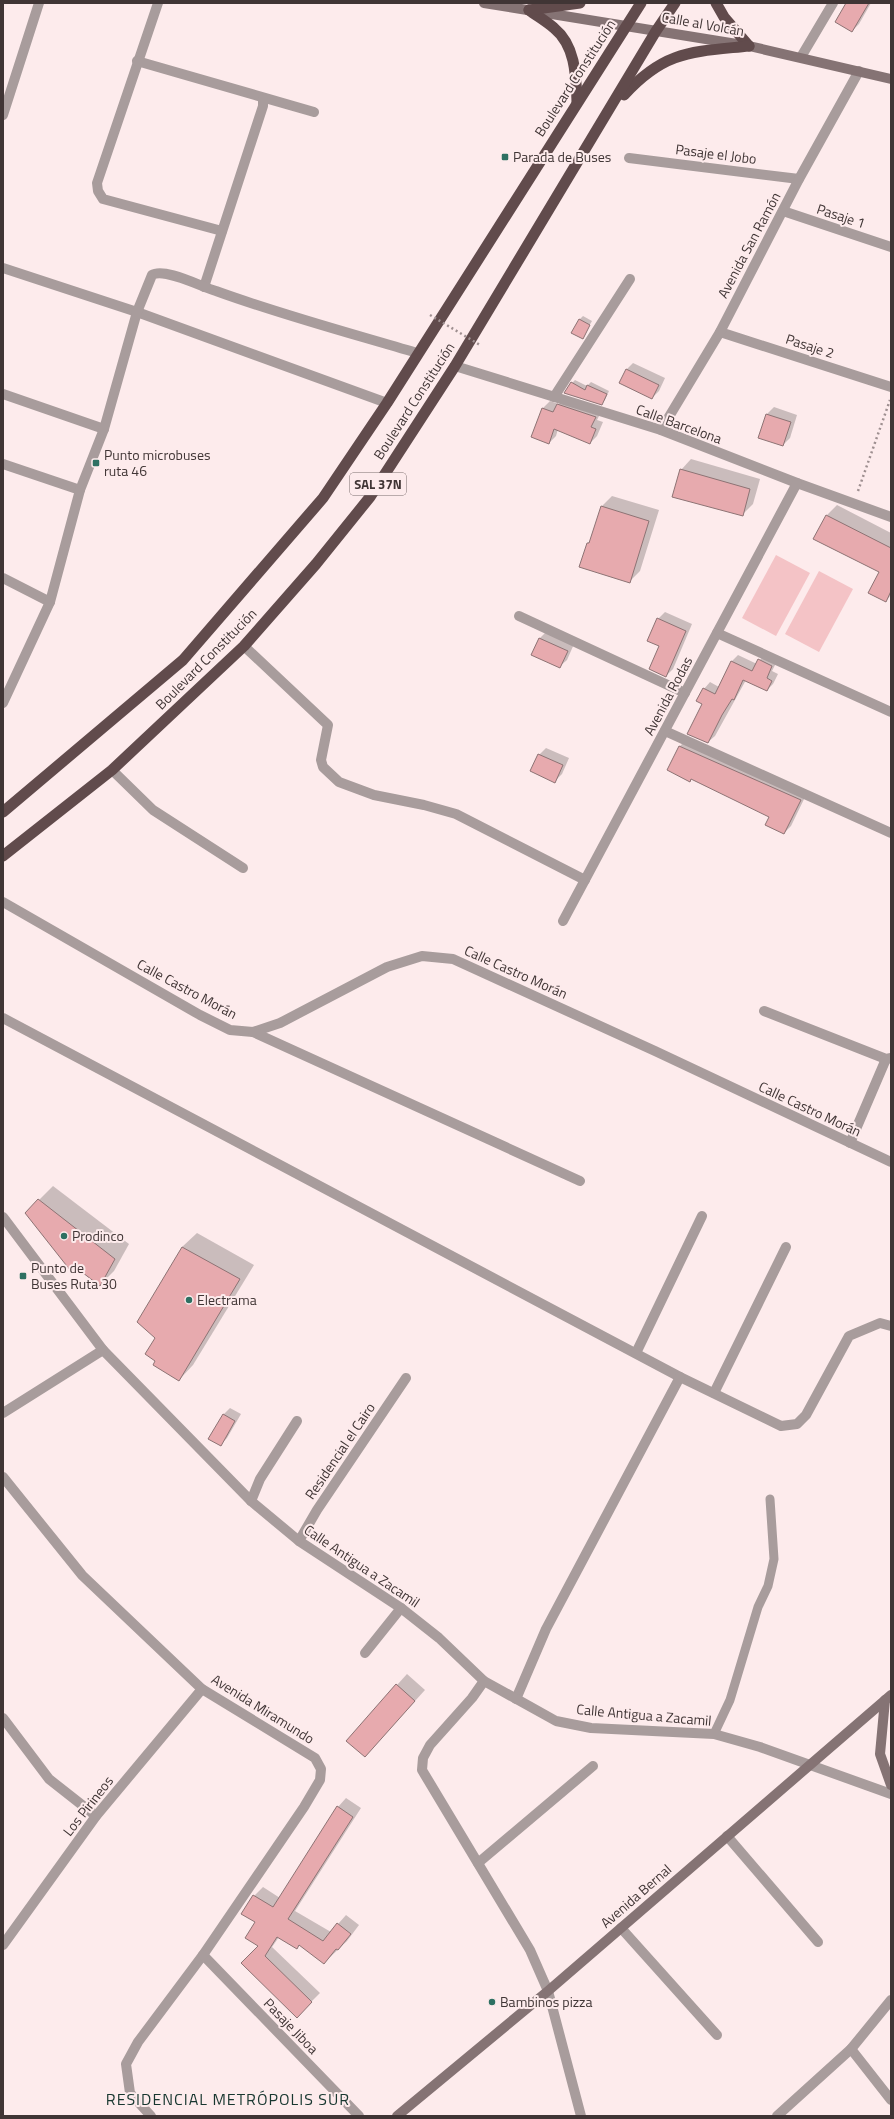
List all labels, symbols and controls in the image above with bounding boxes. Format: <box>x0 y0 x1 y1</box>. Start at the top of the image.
street label: Calle al Volcán <box>660 6 746 41</box>
street label: Boulevard Constitución <box>529 15 620 140</box>
street label: Pasaje el Jobo <box>674 138 758 169</box>
place label: Parada de Buses <box>513 146 611 167</box>
marker: Parada de Buses <box>500 152 510 162</box>
street label: Avenida San Ramón <box>712 188 785 301</box>
street label: Pasaje 1 <box>814 198 868 233</box>
street label: Pasaje 2 <box>783 328 837 363</box>
street label: Boulevard Constitución <box>368 338 459 463</box>
street label: Calle Barcelona <box>633 398 725 449</box>
place label: Punto microbuses ruta 46 <box>104 444 210 481</box>
marker: Punto microbuses ruta 46 <box>91 458 101 468</box>
road number: SAL 37N <box>350 473 406 495</box>
street label: Boulevard Constitución <box>150 603 261 714</box>
street label: Avenida Rodas <box>638 653 697 739</box>
street label: Calle Castro Morán <box>461 939 571 1004</box>
street label: Calle Castro Morán <box>133 953 241 1024</box>
street label: Calle Castro Morán <box>756 1076 865 1142</box>
place label: Prodinco <box>72 1225 124 1246</box>
marker: Prodinco <box>59 1231 69 1241</box>
place label: Punto de Buses Ruta 30 <box>31 1257 117 1294</box>
marker: Punto de Buses Ruta 30 <box>18 1271 28 1281</box>
place label: Electrama <box>197 1289 257 1310</box>
marker: Electrama <box>184 1295 194 1305</box>
street label: Residencial el Cairo <box>299 1398 380 1503</box>
street label: Calle Antigua a Zacamil <box>300 1519 424 1612</box>
street label: Avenida Miramundo <box>208 1668 319 1749</box>
street label: Calle Antigua a Zacamil <box>576 1698 712 1731</box>
street label: Los Pirineos <box>57 1771 118 1840</box>
street label: Avenida Bernal <box>596 1859 676 1932</box>
place label: Bambinos pizza <box>500 1991 592 2012</box>
street label: Pasaje Jiboa <box>259 1993 324 2058</box>
marker: Bambinos pizza <box>487 1997 497 2007</box>
district label: RESIDENCIAL METRÓPOLIS SUR <box>106 2087 350 2111</box>

